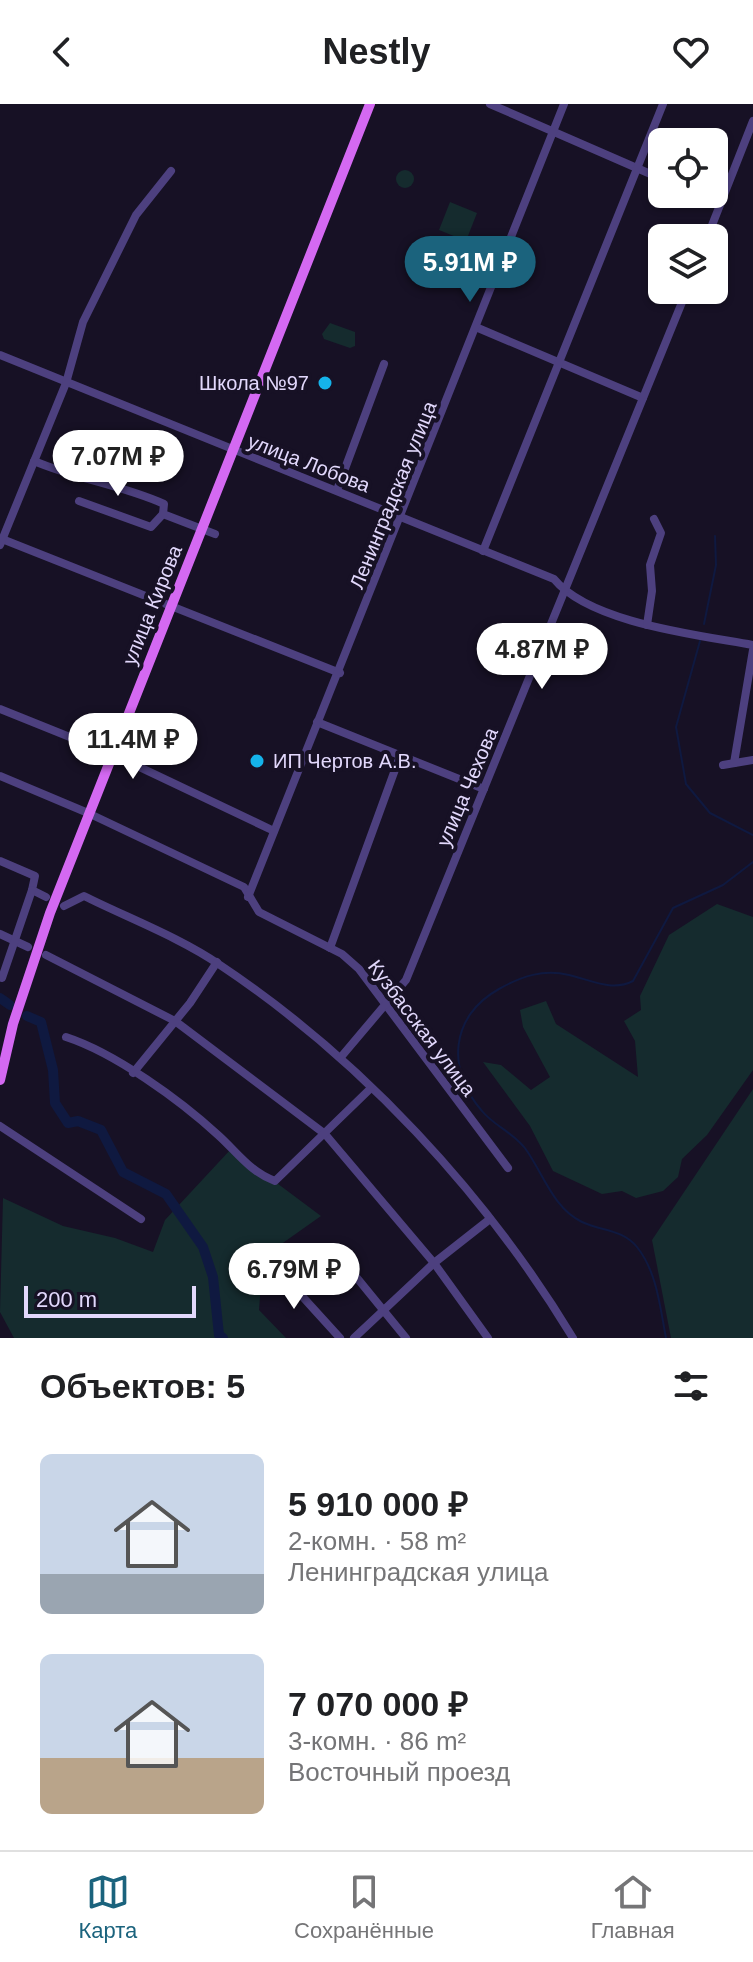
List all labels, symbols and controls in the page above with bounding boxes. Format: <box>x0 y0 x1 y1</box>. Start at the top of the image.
icon: back <box>40 30 84 74</box>
icon: heart <box>669 30 713 74</box>
text: Nestly <box>322 31 431 72</box>
map controls <box>648 128 728 304</box>
button: locate <box>648 128 728 208</box>
button: layers <box>648 224 728 304</box>
pin: 5.91M ₽ <box>396 236 544 304</box>
text: 5.91M ₽ <box>423 247 517 277</box>
place label: Школа №97 <box>199 372 309 394</box>
marker: Школа №97 <box>316 374 334 392</box>
street label: Ленинградская улица <box>345 397 441 592</box>
pin: 7.07M ₽ <box>44 430 192 498</box>
street label: улица Лобова <box>245 430 374 497</box>
text: 7.07M ₽ <box>71 441 165 471</box>
street label: улица Кирова <box>118 541 186 668</box>
pin: 4.87M ₽ <box>468 623 616 691</box>
text: 4.87M ₽ <box>495 634 589 664</box>
pin: 11.4M ₽ <box>59 713 207 781</box>
street label: улица Чехова <box>432 723 502 850</box>
text: 11.4M ₽ <box>86 724 180 754</box>
place label: ИП Чертов А.В. <box>273 750 416 772</box>
marker: ИП Чертов А.В. <box>248 752 266 770</box>
street label: Кузбасская улица <box>364 956 481 1101</box>
pin: 6.79M ₽ <box>220 1243 368 1311</box>
text: 6.79M ₽ <box>247 1254 341 1284</box>
scale bar <box>24 1282 196 1318</box>
text: 200 m <box>36 1287 97 1312</box>
icon: filters <box>669 1364 713 1408</box>
text: Объектов: 5 <box>40 1367 245 1405</box>
text: 5 910 000 ₽ <box>288 1485 469 1523</box>
icon: home <box>104 1486 200 1582</box>
text: 2-комн. · 58 m² <box>288 1526 466 1556</box>
text: Ленинградская улица <box>288 1557 549 1587</box>
text: 7 070 000 ₽ <box>288 1685 469 1723</box>
icon: home <box>104 1686 200 1782</box>
text: 3-комн. · 86 m² <box>288 1726 466 1756</box>
text: Восточный проезд <box>288 1757 510 1787</box>
tab: Карта <box>78 1870 137 1944</box>
tab: Сохранённые <box>294 1870 434 1944</box>
tab: Главная <box>591 1870 675 1944</box>

